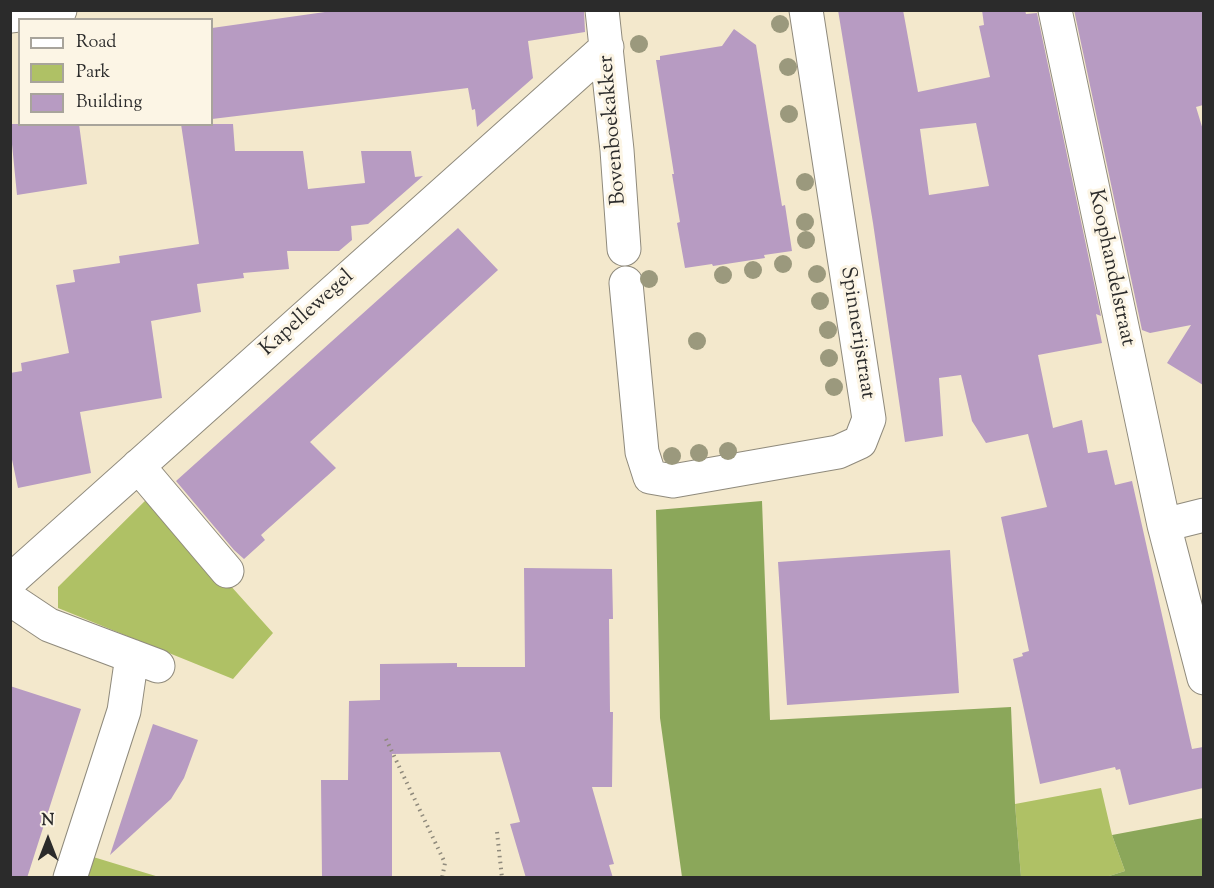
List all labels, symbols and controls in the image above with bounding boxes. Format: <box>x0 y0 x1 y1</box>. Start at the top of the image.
legend <box>18 18 213 126</box>
text: Road <box>76 30 116 56</box>
street label: Bovenboekakker <box>595 54 633 206</box>
text: Park <box>76 60 110 86</box>
text: Building <box>76 90 142 116</box>
street label: Koophandelstraat <box>1081 187 1139 349</box>
street label: Kapellewegel <box>256 265 360 363</box>
street label: Spinnerijstraat <box>833 265 879 401</box>
north arrow <box>18 810 78 870</box>
text: N <box>42 810 54 833</box>

